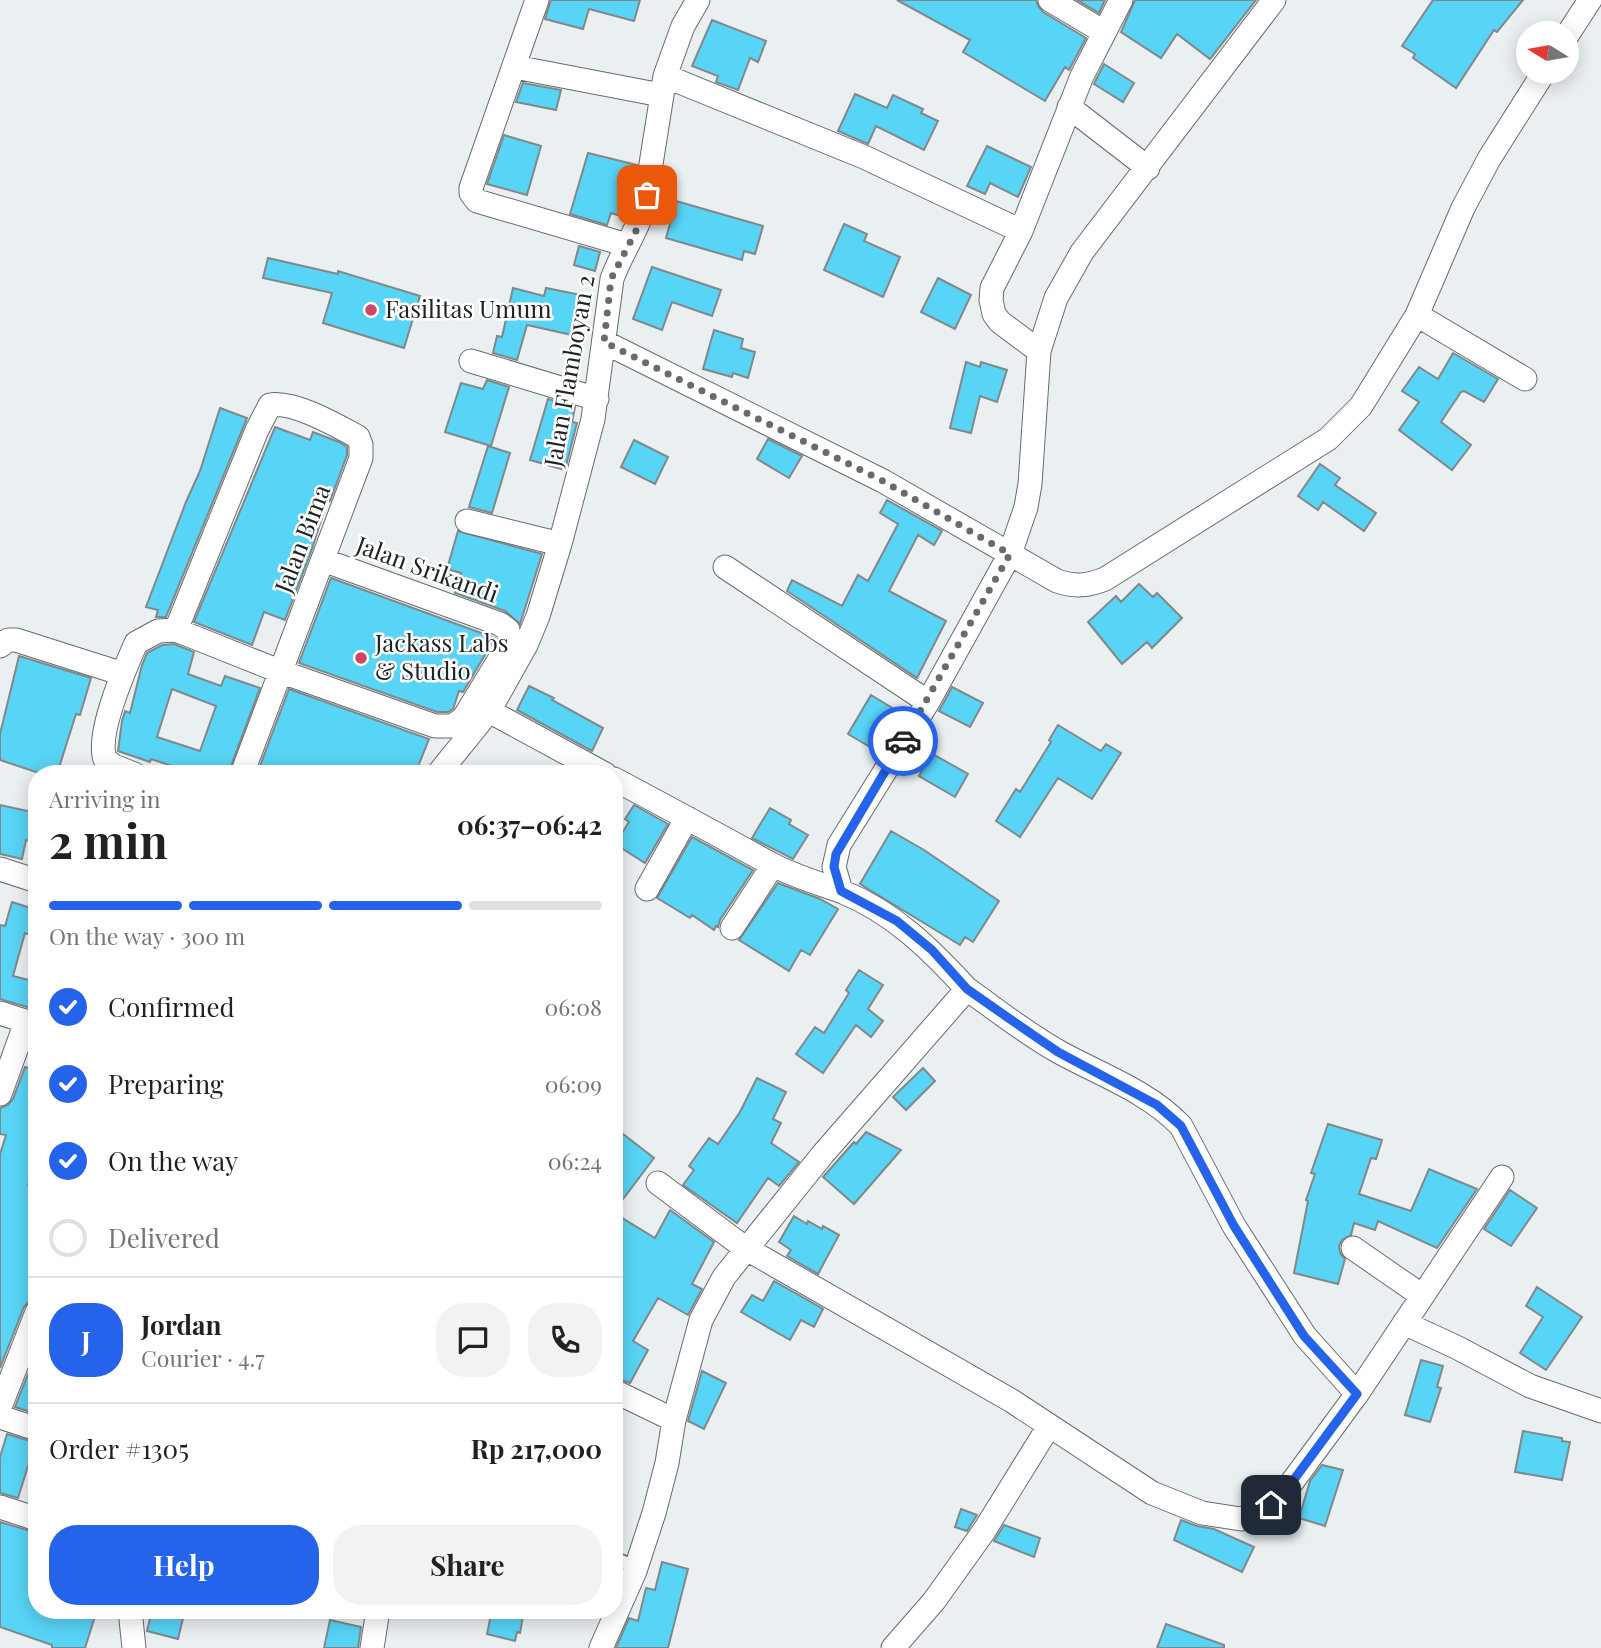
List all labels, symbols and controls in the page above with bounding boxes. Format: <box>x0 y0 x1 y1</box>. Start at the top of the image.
north arrow <box>1516 21 1578 84</box>
map controls <box>1516 21 1579 84</box>
pin <box>617 165 677 225</box>
icon: bag <box>628 176 666 214</box>
street label: Jalan Flamboyan 2 <box>535 272 601 470</box>
place label: Fasilitas Umum <box>385 292 552 324</box>
marker: Fasilitas Umum <box>363 302 379 318</box>
street label: Jalan Bima <box>265 480 336 598</box>
street label: Jalan Srikandi <box>351 527 503 609</box>
place label: Jackass Labs & Studio <box>374 626 509 686</box>
marker: Jackass Labs & Studio <box>353 650 369 666</box>
courier <box>868 706 938 776</box>
icon: car <box>884 722 922 760</box>
text: Arriving in <box>49 783 161 814</box>
text: 06:37–06:42 <box>457 807 602 842</box>
text: 2 min <box>49 809 168 871</box>
text: On the way · 300 m <box>49 920 245 951</box>
icon: check <box>49 988 87 1026</box>
text: Confirmed <box>108 989 235 1024</box>
text: 06:08 <box>544 991 602 1022</box>
icon: check <box>49 1065 87 1103</box>
text: Preparing <box>108 1066 224 1101</box>
text: 06:09 <box>545 1068 602 1099</box>
icon: check <box>49 1142 87 1180</box>
text: On the way <box>108 1143 238 1178</box>
text: 06:24 <box>548 1145 602 1176</box>
text: Delivered <box>108 1220 220 1255</box>
button: chat <box>436 1303 510 1377</box>
button: phone <box>528 1303 602 1377</box>
text: Jordan <box>141 1307 221 1342</box>
text: J <box>81 1323 91 1358</box>
text: Courier · 4.7 <box>141 1342 265 1373</box>
text: Order #1305 <box>49 1431 189 1466</box>
text: Rp 217,000 <box>471 1431 602 1466</box>
pin <box>1241 1475 1301 1535</box>
icon: home <box>1252 1486 1290 1524</box>
button: Help <box>49 1525 319 1605</box>
button: Share <box>333 1525 602 1605</box>

